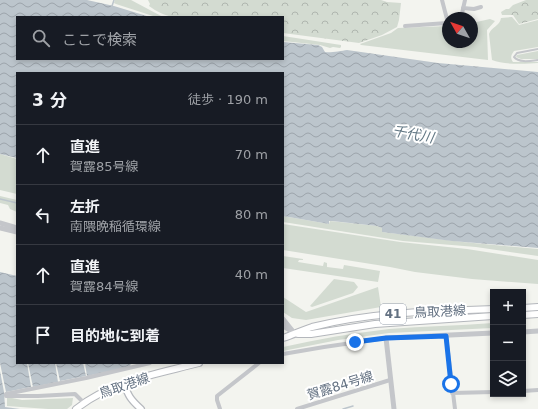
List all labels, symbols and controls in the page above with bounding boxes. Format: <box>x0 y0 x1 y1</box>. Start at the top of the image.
north arrow <box>442 12 478 48</box>
search box <box>16 16 284 60</box>
icon: search <box>30 27 52 49</box>
text: ここで検索 <box>62 31 137 49</box>
text: 3 分 <box>32 90 67 110</box>
text: 徒歩 · 190 m <box>188 92 268 107</box>
water label: 千代川 <box>391 122 437 146</box>
text: 直進 <box>70 138 100 156</box>
icon: ahead <box>32 144 54 166</box>
text: 70 m <box>235 147 268 162</box>
text: 賀露85号線 <box>70 159 139 174</box>
text: 左折 <box>70 198 100 216</box>
icon: left <box>32 204 54 226</box>
text: 80 m <box>235 207 268 222</box>
text: 南隈晩稲循環線 <box>70 219 161 234</box>
text: 直進 <box>70 258 100 276</box>
icon: ahead <box>32 264 54 286</box>
text: 40 m <box>235 267 268 282</box>
text: 賀露84号線 <box>70 279 139 294</box>
map controls <box>490 289 526 397</box>
button: + <box>490 289 526 325</box>
street label: 鳥取港線 <box>414 303 466 320</box>
road number: 41 <box>380 304 406 324</box>
icon: arrive <box>32 324 54 346</box>
button: − <box>490 325 526 361</box>
text: 目的地に到着 <box>70 327 160 345</box>
route end <box>346 333 364 351</box>
button: layers <box>490 361 526 397</box>
street label: 賀露84号線 <box>305 368 375 403</box>
street label: 鳥取港線 <box>97 370 151 401</box>
route start <box>442 375 460 393</box>

